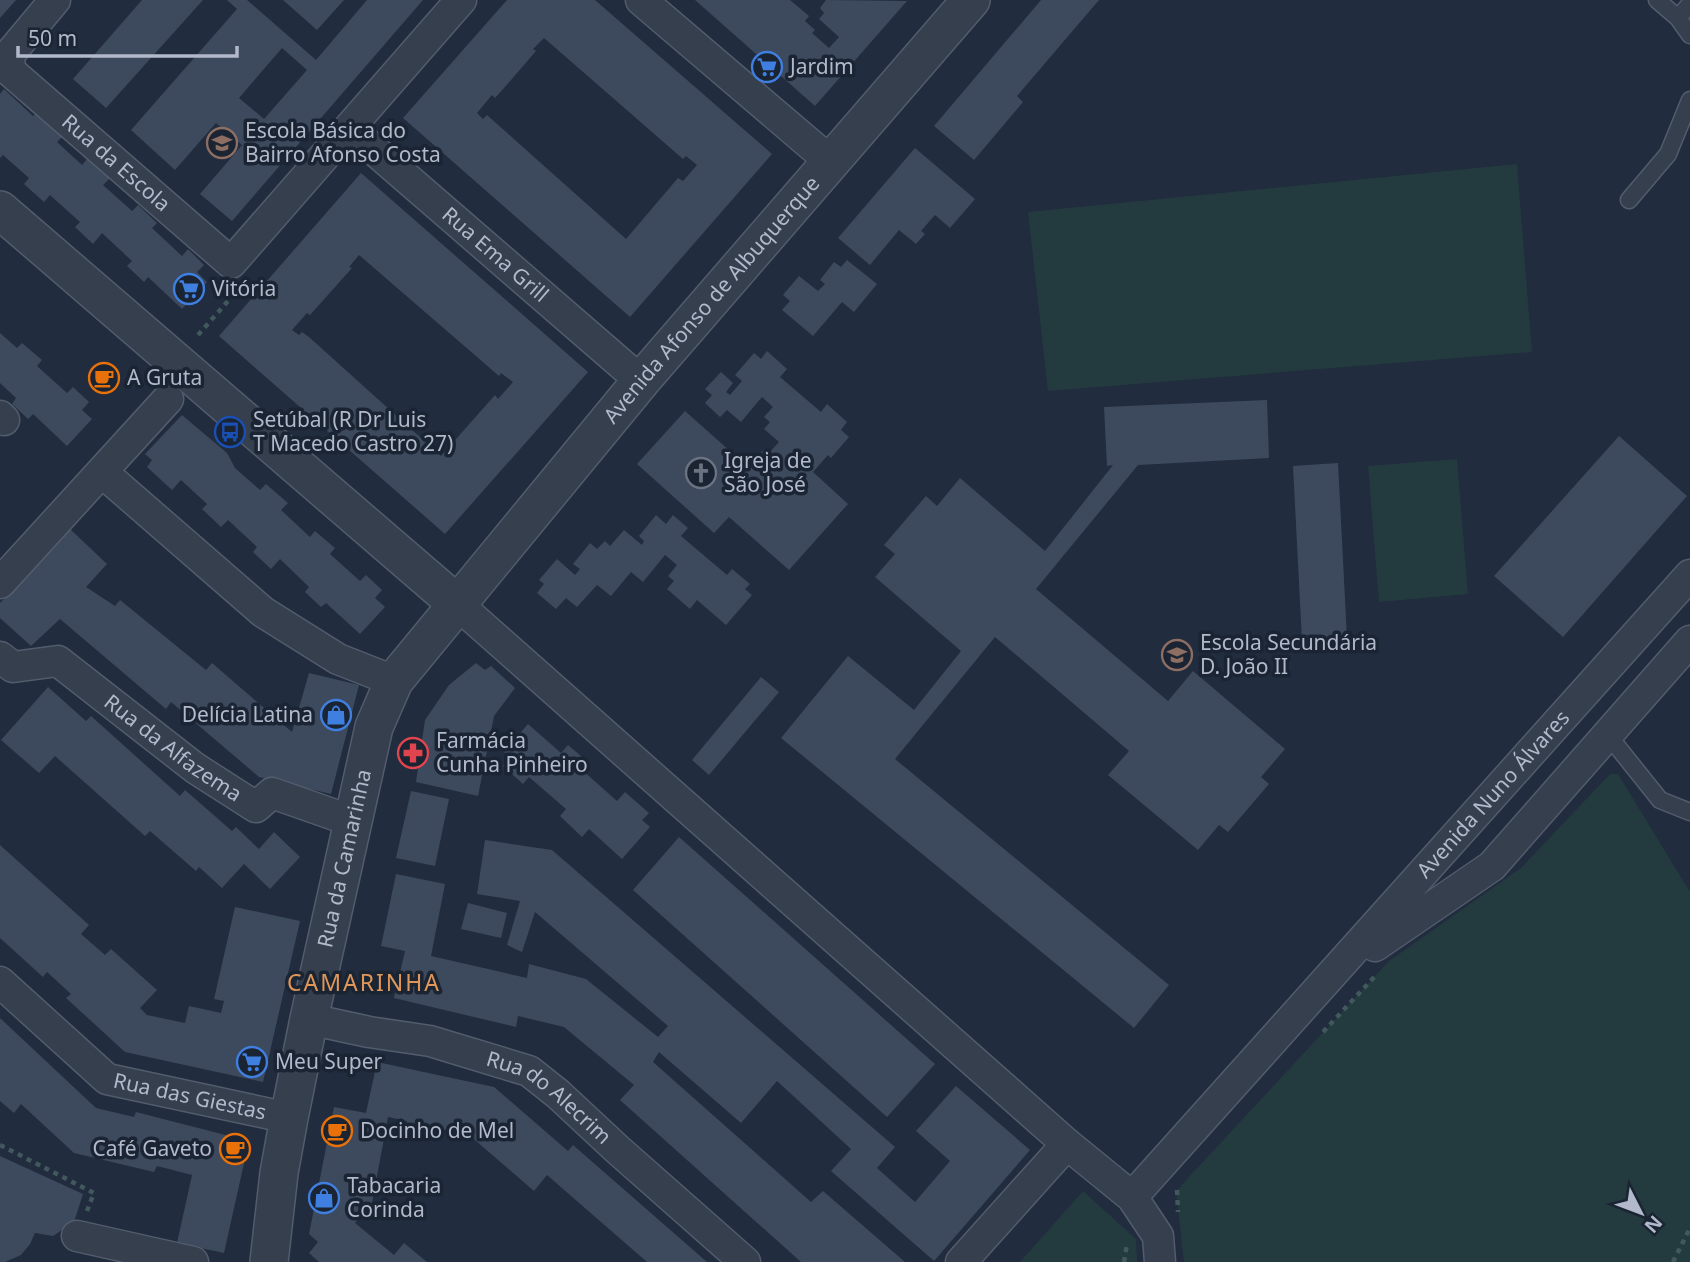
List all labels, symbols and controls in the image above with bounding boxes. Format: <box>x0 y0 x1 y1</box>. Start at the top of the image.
scale bar <box>18 14 236 58</box>
text: 50 m <box>28 24 77 52</box>
supermarket icon: Jardim <box>750 50 784 84</box>
place label: Jardim <box>788 52 854 80</box>
street label: Rua da Escola <box>56 107 177 217</box>
place label: Escola Básica do Bairro Afonso Costa <box>245 116 441 168</box>
school or university icon: Escola Básica do Bairro Afonso Costa <box>205 126 239 160</box>
street label: Avenida Afonso de Albuquerque <box>597 170 825 429</box>
street label: Rua Ema Grill <box>437 200 555 308</box>
supermarket icon: Vitória <box>172 272 206 306</box>
place label: Vitória <box>212 274 276 302</box>
cafe icon: A Gruta <box>87 361 121 395</box>
place label: A Gruta <box>127 363 202 391</box>
place label: Setúbal (R Dr Luis T Macedo Castro 27) <box>253 405 453 457</box>
bus stop icon: Setúbal (R Dr Luis T Macedo Castro 27) <box>213 415 247 449</box>
place label: Igreja de São José <box>724 446 812 498</box>
church icon: Igreja de São José <box>684 456 718 490</box>
place label: Escola Secundária D. João II <box>1200 628 1377 680</box>
school or university icon: Escola Secundária D. João II <box>1160 638 1194 672</box>
street label: Rua da Alfazema <box>99 687 247 807</box>
shop icon: Delícia Latina <box>319 698 353 732</box>
place label: Delícia Latina <box>182 700 313 728</box>
street label: Avenida Nuno Álvares <box>1410 704 1575 883</box>
place label: Farmácia Cunha Pinheiro <box>436 726 588 778</box>
pharmacy icon: Farmácia Cunha Pinheiro <box>396 736 430 770</box>
street label: Rua da Camarinha <box>310 766 377 950</box>
district label: CAMARINHA <box>287 966 441 998</box>
street label: Rua do Alecrim <box>483 1044 618 1150</box>
supermarket icon: Meu Super <box>235 1045 269 1079</box>
place label: Meu Super <box>275 1047 383 1075</box>
street label: Rua das Giestas <box>111 1066 269 1126</box>
cafe icon: Docinho de Mel <box>320 1114 354 1148</box>
place label: Docinho de Mel <box>360 1116 514 1144</box>
cafe icon: Café Gaveto <box>218 1132 252 1166</box>
place label: Café Gaveto <box>93 1134 212 1162</box>
place label: Tabacaria Corinda <box>347 1171 441 1223</box>
north arrow <box>1606 1178 1676 1248</box>
shop icon: Tabacaria Corinda <box>307 1181 341 1215</box>
text: N <box>1639 1210 1668 1239</box>

